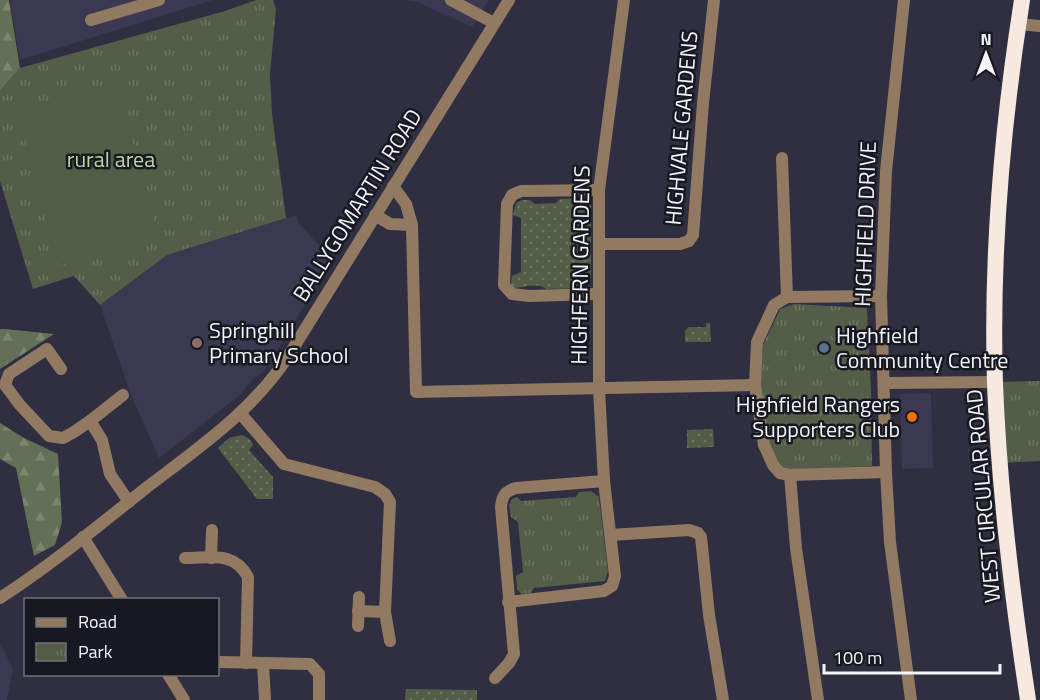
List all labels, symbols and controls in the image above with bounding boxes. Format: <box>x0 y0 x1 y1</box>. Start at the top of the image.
north arrow <box>956 24 1016 84</box>
text: N <box>980 27 992 51</box>
street label: HIGHVALE GARDENS <box>656 29 706 227</box>
street label: BALLYGOMARTIN ROAD <box>284 102 430 308</box>
street label: HIGHFIELD DRIVE <box>845 141 885 307</box>
park label: rural area <box>67 142 155 176</box>
street label: HIGHFERN GARDENS <box>561 165 599 365</box>
place label: Springhill Primary School <box>209 313 349 372</box>
place label: Highfield Community Centre <box>836 318 1008 377</box>
marker: Springhill Primary School <box>190 336 204 350</box>
marker: Highfield Community Centre <box>817 341 831 355</box>
place label: Highfield Rangers Supporters Club <box>736 387 900 446</box>
street label: WEST CIRCULAR ROAD <box>957 388 1009 604</box>
marker: Highfield Rangers Supporters Club <box>905 410 919 424</box>
legend <box>24 598 219 676</box>
text: Road <box>78 608 117 635</box>
scale bar <box>824 637 1000 675</box>
text: Park <box>78 638 113 665</box>
text: 100 m <box>833 644 882 671</box>

